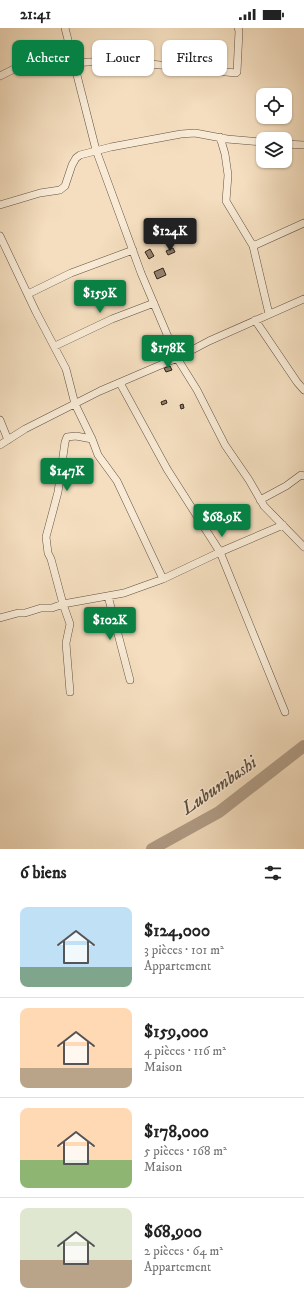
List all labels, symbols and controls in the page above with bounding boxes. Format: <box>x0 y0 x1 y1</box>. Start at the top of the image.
text: 21:41 <box>20 5 51 24</box>
chip: Acheter <box>12 40 84 76</box>
chip: Louer <box>92 40 154 76</box>
chip: Filtres <box>162 40 227 76</box>
map controls <box>256 88 292 168</box>
button: locate <box>256 88 292 124</box>
button: layers <box>256 132 292 168</box>
pin: $124K <box>142 218 198 252</box>
text: $124K <box>153 223 187 239</box>
pin: $159K <box>72 280 128 314</box>
text: $159K <box>83 285 117 301</box>
pin: $178K <box>140 335 196 369</box>
text: $178K <box>151 340 185 356</box>
pin: $147K <box>39 458 95 492</box>
text: $147K <box>50 463 84 479</box>
pin: $68.9K <box>189 504 255 538</box>
text: $68.9K <box>202 509 242 525</box>
pin: $102K <box>82 607 138 641</box>
text: $102K <box>93 612 127 628</box>
water label: Lubumbashi <box>177 751 262 820</box>
text: 6 biens <box>20 862 66 884</box>
icon: filters <box>262 862 284 884</box>
text: $124,000 <box>144 920 210 942</box>
icon: home <box>52 923 100 971</box>
text: 3 pièces · 101 m² <box>144 942 224 958</box>
text: Appartement <box>144 958 211 974</box>
text: $159,000 <box>144 1021 208 1043</box>
icon: home <box>52 1024 100 1072</box>
text: 4 pièces · 116 m² <box>144 1043 226 1059</box>
text: Maison <box>144 1059 182 1075</box>
text: $178,000 <box>144 1121 209 1143</box>
icon: home <box>52 1124 100 1172</box>
text: 5 pièces · 168 m² <box>144 1143 227 1159</box>
text: Maison <box>144 1159 182 1175</box>
text: $68,900 <box>144 1221 202 1243</box>
icon: home <box>52 1224 100 1272</box>
text: 2 pièces · 64 m² <box>144 1243 223 1259</box>
text: Appartement <box>144 1259 211 1275</box>

